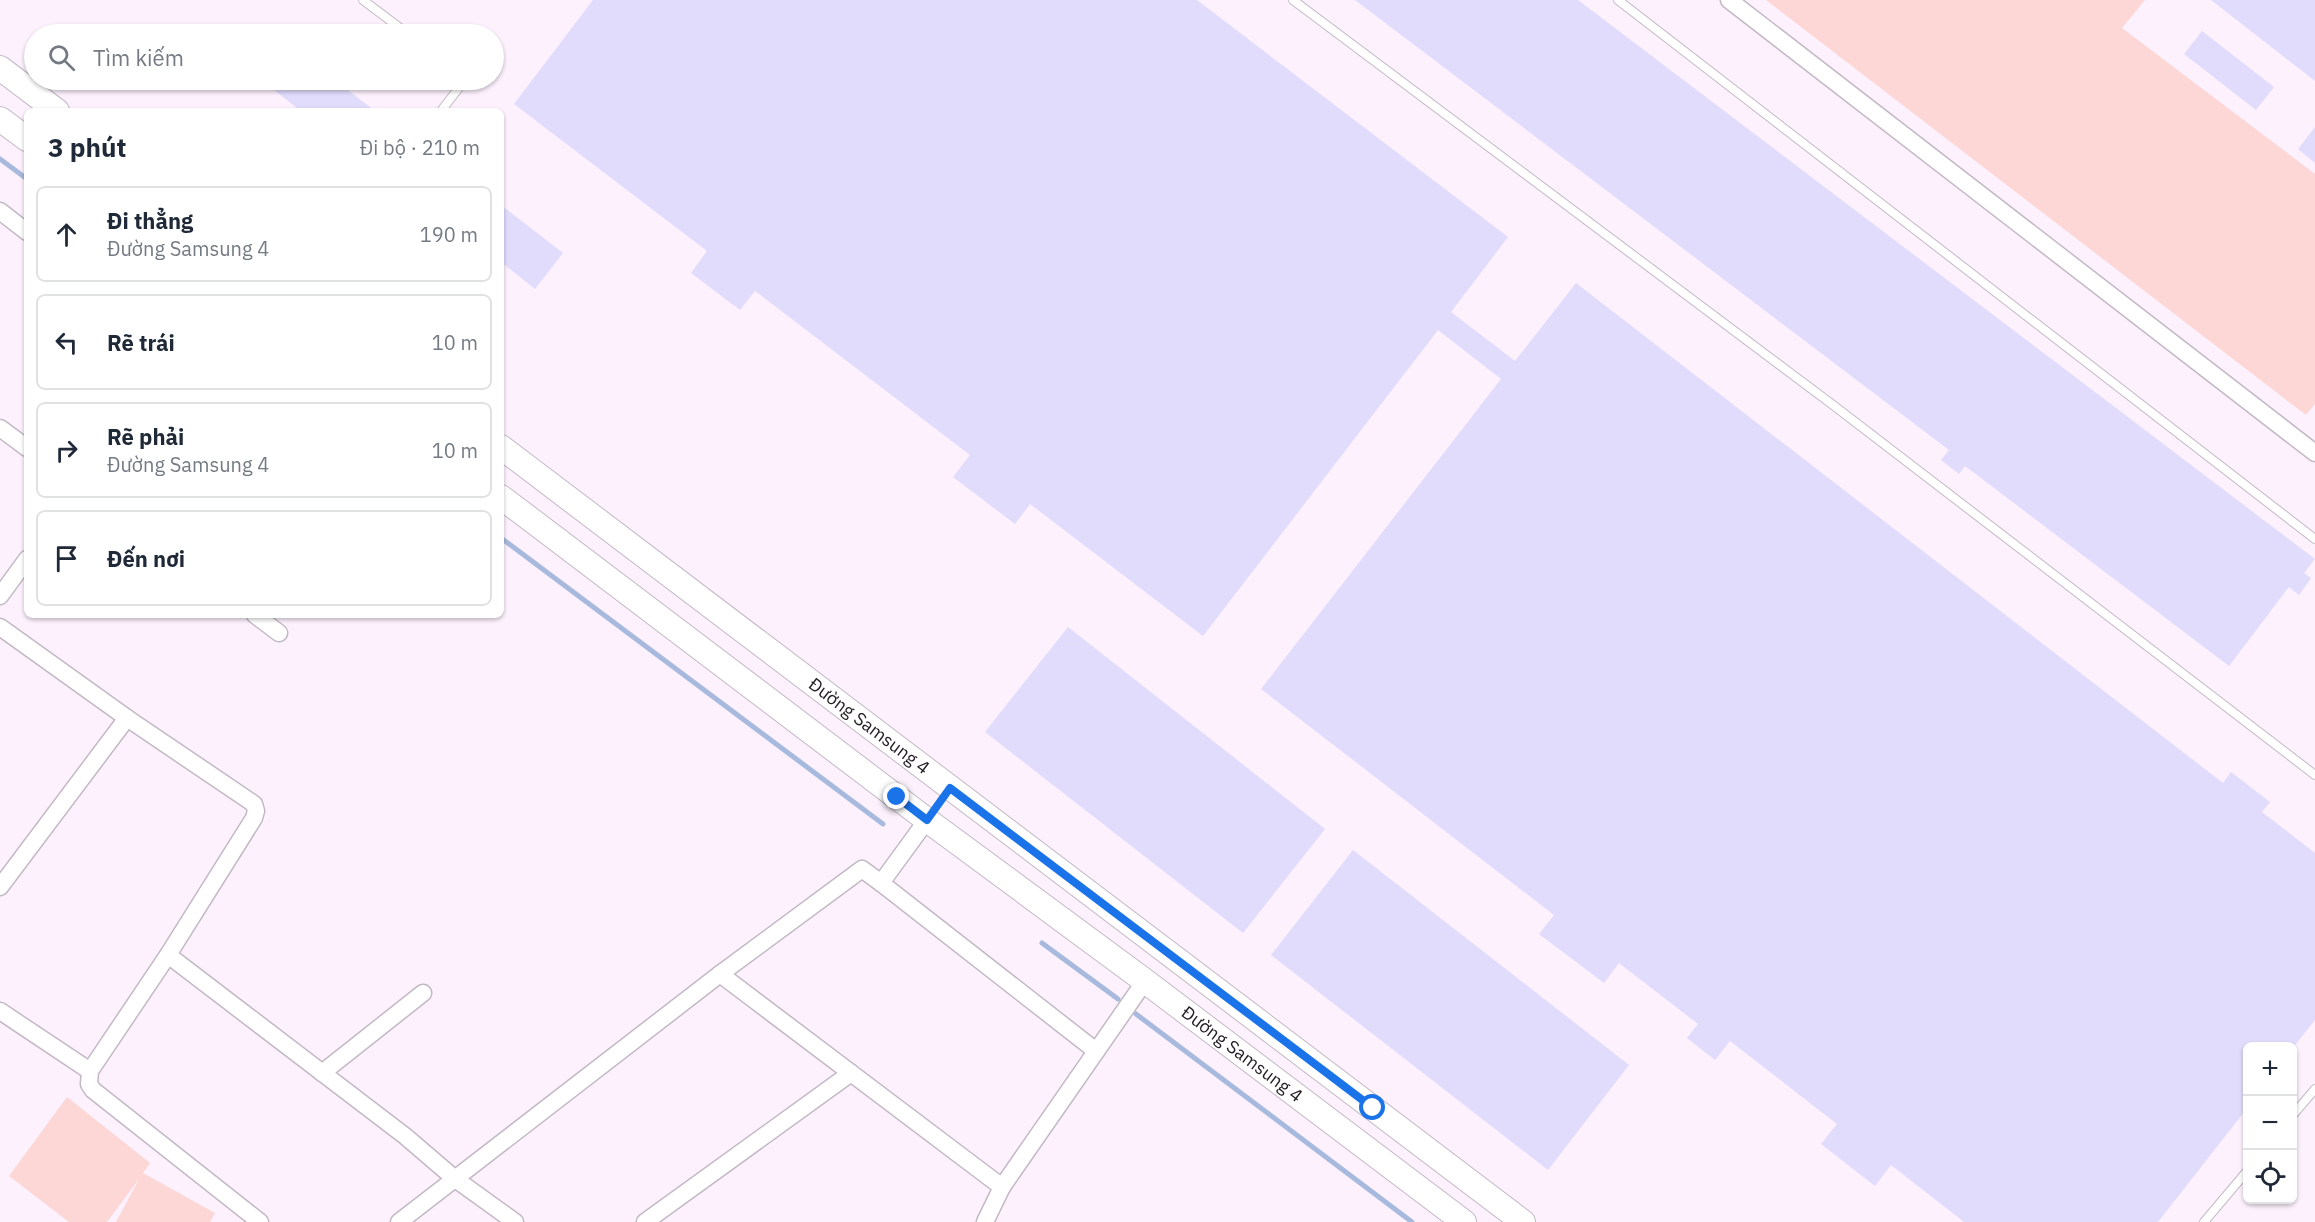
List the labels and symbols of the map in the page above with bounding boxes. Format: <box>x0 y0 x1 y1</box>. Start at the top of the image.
street label: Đường Samsung 4 <box>804 672 935 779</box>
route end <box>883 783 909 809</box>
street label: Đường Samsung 4 <box>1177 1001 1308 1107</box>
route start <box>1359 1094 1385 1120</box>

